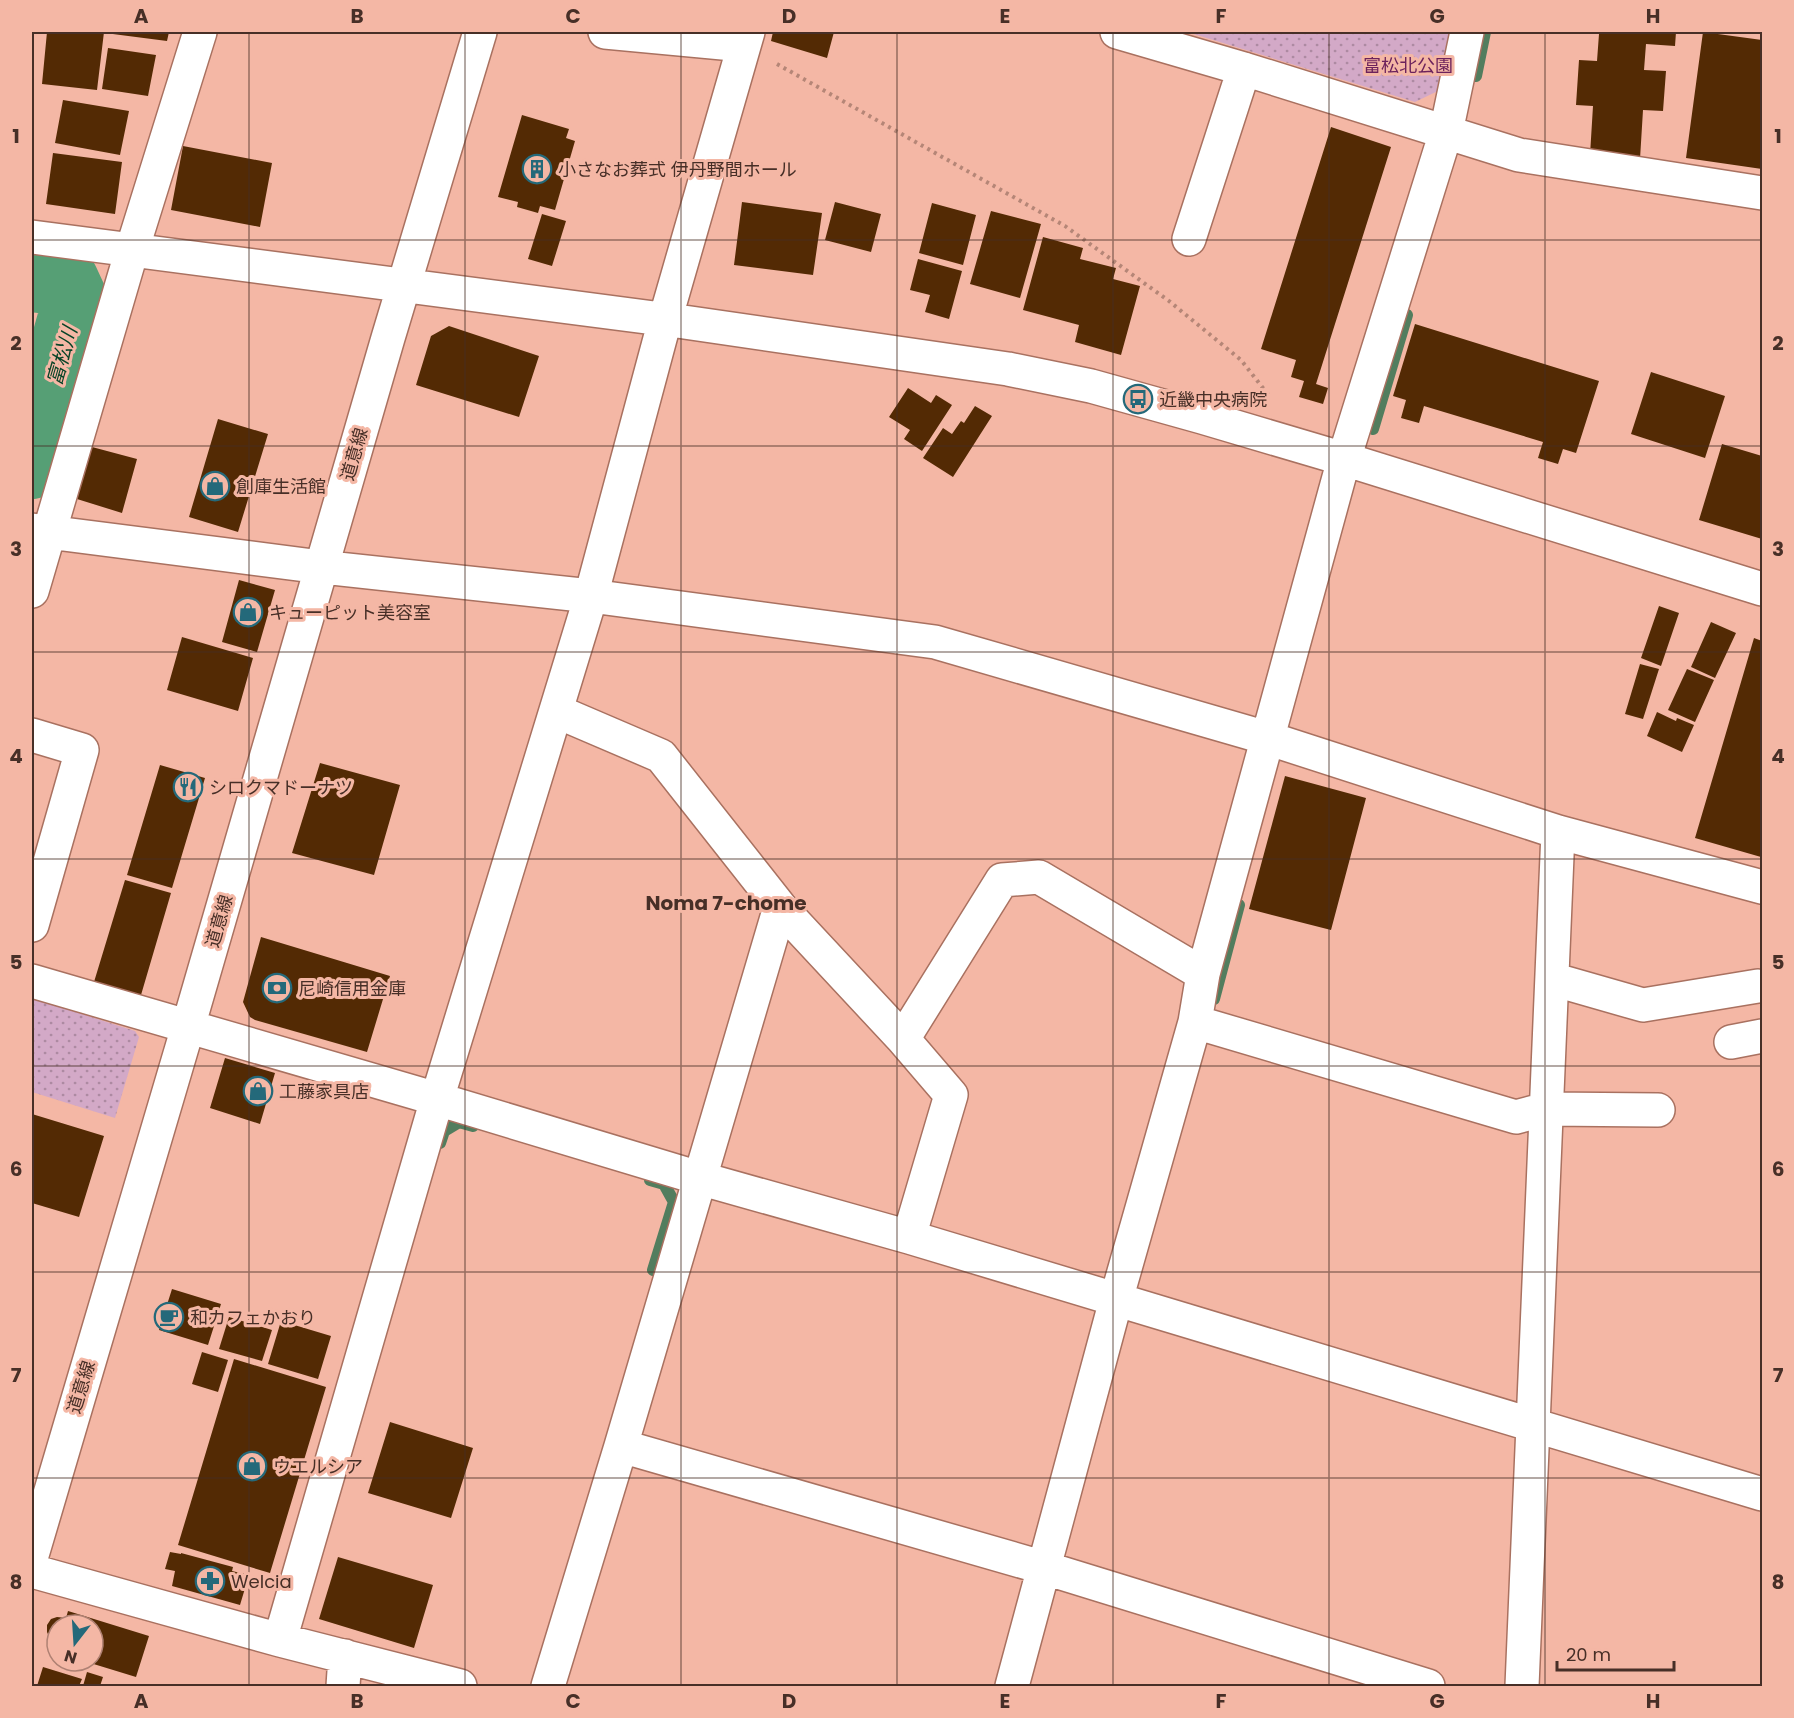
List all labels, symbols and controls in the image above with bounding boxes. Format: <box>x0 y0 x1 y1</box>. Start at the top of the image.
text: A <box>134 2 149 30</box>
text: B <box>350 2 364 30</box>
text: C <box>565 2 581 30</box>
text: D <box>782 2 796 30</box>
text: E <box>1000 2 1010 30</box>
text: F <box>1216 2 1227 30</box>
text: G <box>1429 2 1445 30</box>
text: H <box>1646 2 1660 30</box>
park label: 富松北公園 <box>1363 53 1453 78</box>
text: 1 <box>12 122 20 150</box>
text: 1 <box>1774 122 1782 150</box>
building icon: 小さなお葬式 伊丹野間ホール <box>521 153 553 185</box>
place label: 小さなお葬式 伊丹野間ホール <box>558 157 797 182</box>
water label: 富松川 <box>40 321 84 389</box>
text: 2 <box>10 329 22 357</box>
text: 2 <box>1772 329 1784 357</box>
bus stop icon: 近畿中央病院 <box>1122 383 1154 415</box>
place label: 近畿中央病院 <box>1159 387 1267 412</box>
street label: 道意線 <box>335 425 373 483</box>
shop icon: 創庫生活館 <box>199 470 231 502</box>
place label: 創庫生活館 <box>236 474 326 499</box>
text: 3 <box>10 535 22 563</box>
text: 3 <box>1772 535 1784 563</box>
shop icon: キューピット美容室 <box>232 596 264 628</box>
place label: キューピット美容室 <box>269 600 431 625</box>
text: 4 <box>9 742 23 770</box>
text: 4 <box>1771 742 1785 770</box>
restaurant icon: シロクマドーナツ <box>172 771 204 803</box>
place label: シロクマドーナツ <box>209 775 353 800</box>
district label: Noma 7-chome <box>646 889 806 917</box>
street label: 道意線 <box>200 892 238 950</box>
text: 5 <box>10 948 23 976</box>
text: 5 <box>1772 948 1785 976</box>
bank icon: 尼崎信用金庫 <box>261 972 293 1004</box>
place label: 尼崎信用金庫 <box>298 976 406 1001</box>
shop icon: 工藤家具店 <box>242 1075 274 1107</box>
place label: 工藤家具店 <box>279 1079 369 1104</box>
text: 6 <box>10 1155 22 1183</box>
text: 6 <box>1772 1155 1784 1183</box>
cafe icon: 和カフェかおり <box>153 1301 185 1333</box>
place label: 和カフェかおり <box>190 1305 316 1330</box>
street label: 道意線 <box>61 1358 101 1416</box>
text: 7 <box>11 1361 22 1389</box>
text: 7 <box>1773 1361 1784 1389</box>
shop icon: ウエルシア <box>236 1450 268 1482</box>
place label: ウエルシア <box>273 1454 363 1479</box>
pharmacy icon: Welcia <box>194 1565 226 1597</box>
text: 8 <box>10 1568 22 1596</box>
text: 8 <box>1772 1568 1784 1596</box>
place label: Welcia <box>231 1569 292 1594</box>
north arrow <box>45 1613 105 1673</box>
scale bar <box>1557 1634 1674 1672</box>
text: 20 m <box>1566 1642 1611 1667</box>
text: N <box>62 1644 80 1670</box>
text: A <box>134 1687 149 1715</box>
text: B <box>350 1687 364 1715</box>
text: C <box>565 1687 581 1715</box>
text: D <box>782 1687 796 1715</box>
text: E <box>1000 1687 1010 1715</box>
text: F <box>1216 1687 1227 1715</box>
text: G <box>1429 1687 1445 1715</box>
text: H <box>1646 1687 1660 1715</box>

